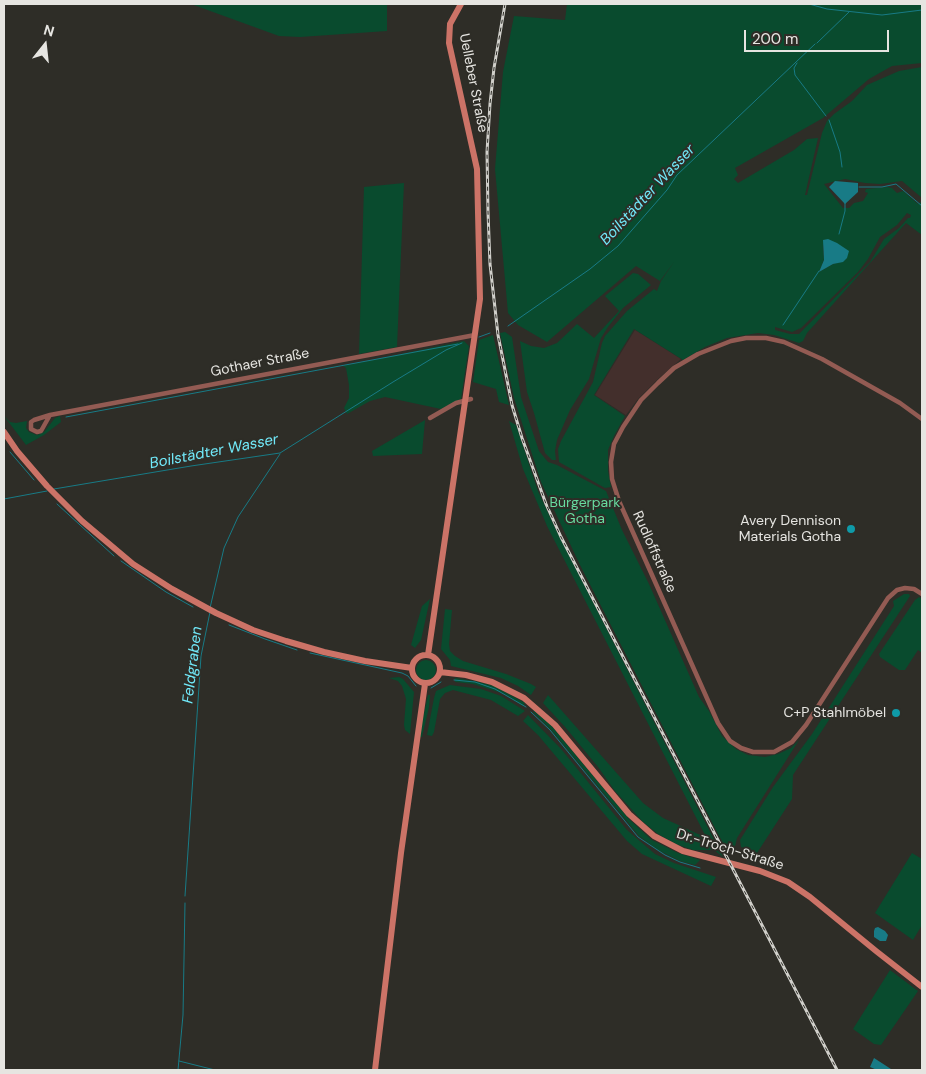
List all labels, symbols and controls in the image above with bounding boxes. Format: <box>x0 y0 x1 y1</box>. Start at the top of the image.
north arrow <box>20 20 70 70</box>
scale bar <box>746 20 891 52</box>
text: N <box>42 21 57 41</box>
text: 200 m <box>752 29 798 49</box>
street label: Uelleber Straße <box>455 32 491 134</box>
water label: Boilstädter Wasser <box>597 141 699 249</box>
street label: Gothaer Straße <box>209 345 311 381</box>
water label: Boilstädter Wasser <box>148 431 280 473</box>
park label: Bürgerpark Gotha <box>550 495 620 528</box>
street label: Rudloffstraße <box>628 508 680 596</box>
place label: Avery Dennison Materials Gotha <box>739 513 841 546</box>
marker: Avery Dennison Materials Gotha <box>845 523 857 535</box>
water label: Feldgraben <box>179 625 207 705</box>
place label: C+P Stahlmöbel <box>783 705 886 721</box>
marker: C+P Stahlmöbel <box>890 707 902 719</box>
street label: Dr.-Troch-Straße <box>674 826 786 874</box>

